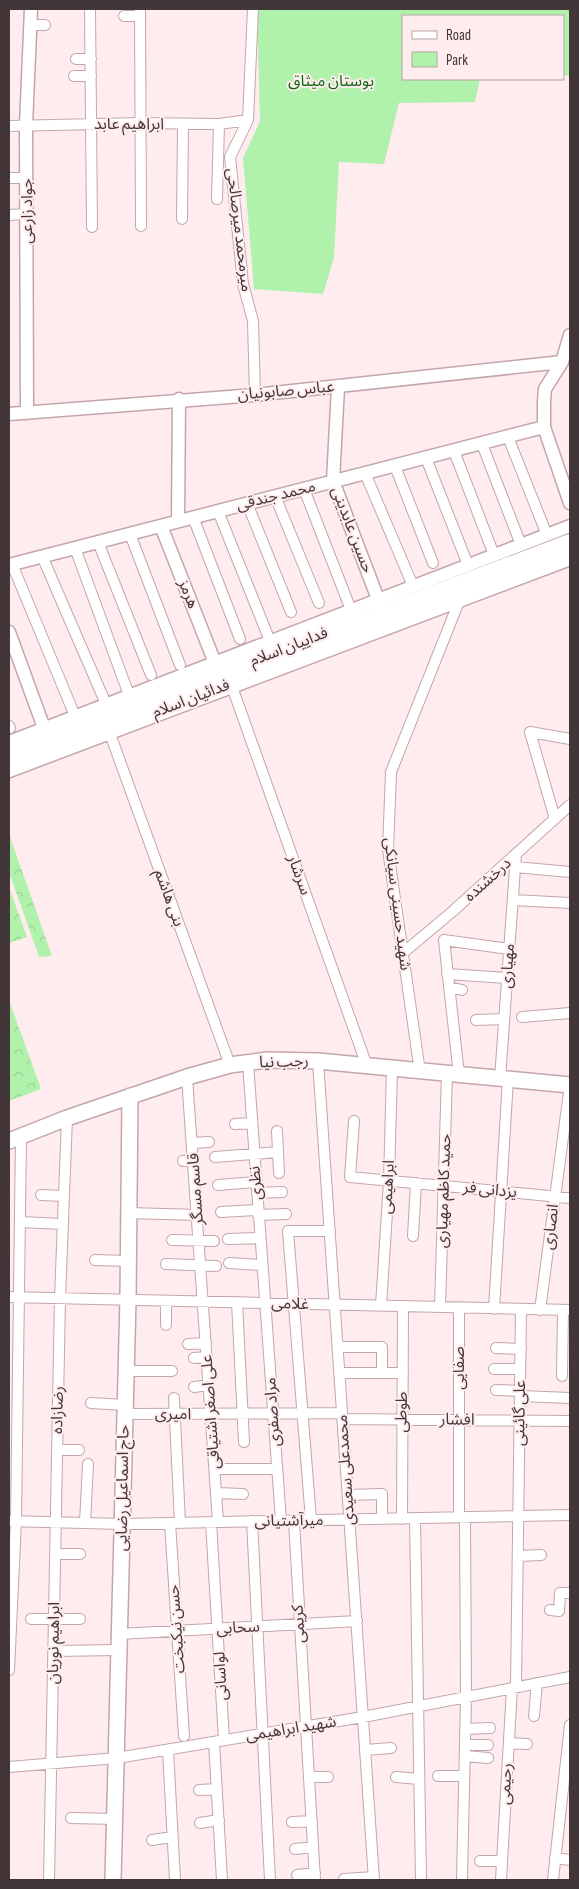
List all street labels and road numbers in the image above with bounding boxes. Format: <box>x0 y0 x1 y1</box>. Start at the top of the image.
street label: ابراهیم عابد <box>94 115 164 136</box>
street label: میرمحمد میرصالحی <box>222 167 256 293</box>
street label: جواد زارعی <box>18 178 37 244</box>
street label: عباس صابونیان <box>237 377 335 405</box>
street label: محمد جندقی <box>234 477 318 515</box>
street label: حسین عابدینی <box>327 484 377 576</box>
street label: هرمز <box>173 576 202 611</box>
street label: فداییان اسلام <box>247 623 331 672</box>
street label: فدائیان اسلام <box>150 676 233 724</box>
street label: شهید حسینی سیانکی <box>379 836 415 972</box>
street label: سرشار <box>283 851 315 898</box>
street label: درخشنده <box>461 854 515 906</box>
street label: بنی هاشم <box>148 867 188 930</box>
street label: مهیاری <box>497 943 519 989</box>
street label: رجب نیا <box>259 1052 309 1072</box>
street label: حمید کاظم مهیاری <box>433 1133 457 1249</box>
street label: قاسم مسگر <box>184 1152 210 1227</box>
street label: ابراهیمی <box>377 1160 399 1214</box>
street label: نظری <box>245 1165 267 1201</box>
street label: یزدانی فر <box>461 1178 518 1202</box>
street label: انصاری <box>539 1203 563 1251</box>
street label: غلامی <box>271 1294 309 1314</box>
street label: صفایی <box>450 1346 469 1390</box>
street label: علی اصغر اشتیاقی <box>198 1354 224 1470</box>
street label: مراد صفری <box>261 1377 285 1447</box>
street label: علی گائینی <box>510 1380 530 1446</box>
street label: رضازاده <box>48 1386 68 1434</box>
street label: طوطی <box>392 1391 412 1433</box>
street label: امیری <box>155 1405 191 1424</box>
street label: افشار <box>438 1410 475 1430</box>
street label: محمدعلی سعیدی <box>333 1414 359 1526</box>
street label: حاج اسماعیل رضایی <box>112 1425 136 1551</box>
street label: میرآشتیانی <box>254 1511 324 1531</box>
street label: حسن نیکبخت <box>164 1584 190 1674</box>
street label: ابراهیم نوریان <box>44 1602 66 1684</box>
street label: کریمی <box>288 1604 309 1644</box>
street label: سحابی <box>216 1617 260 1639</box>
street label: لواسانی <box>210 1651 232 1701</box>
street label: شهید ابراهیمی <box>244 1712 338 1746</box>
street label: رحیمی <box>495 1763 517 1805</box>

